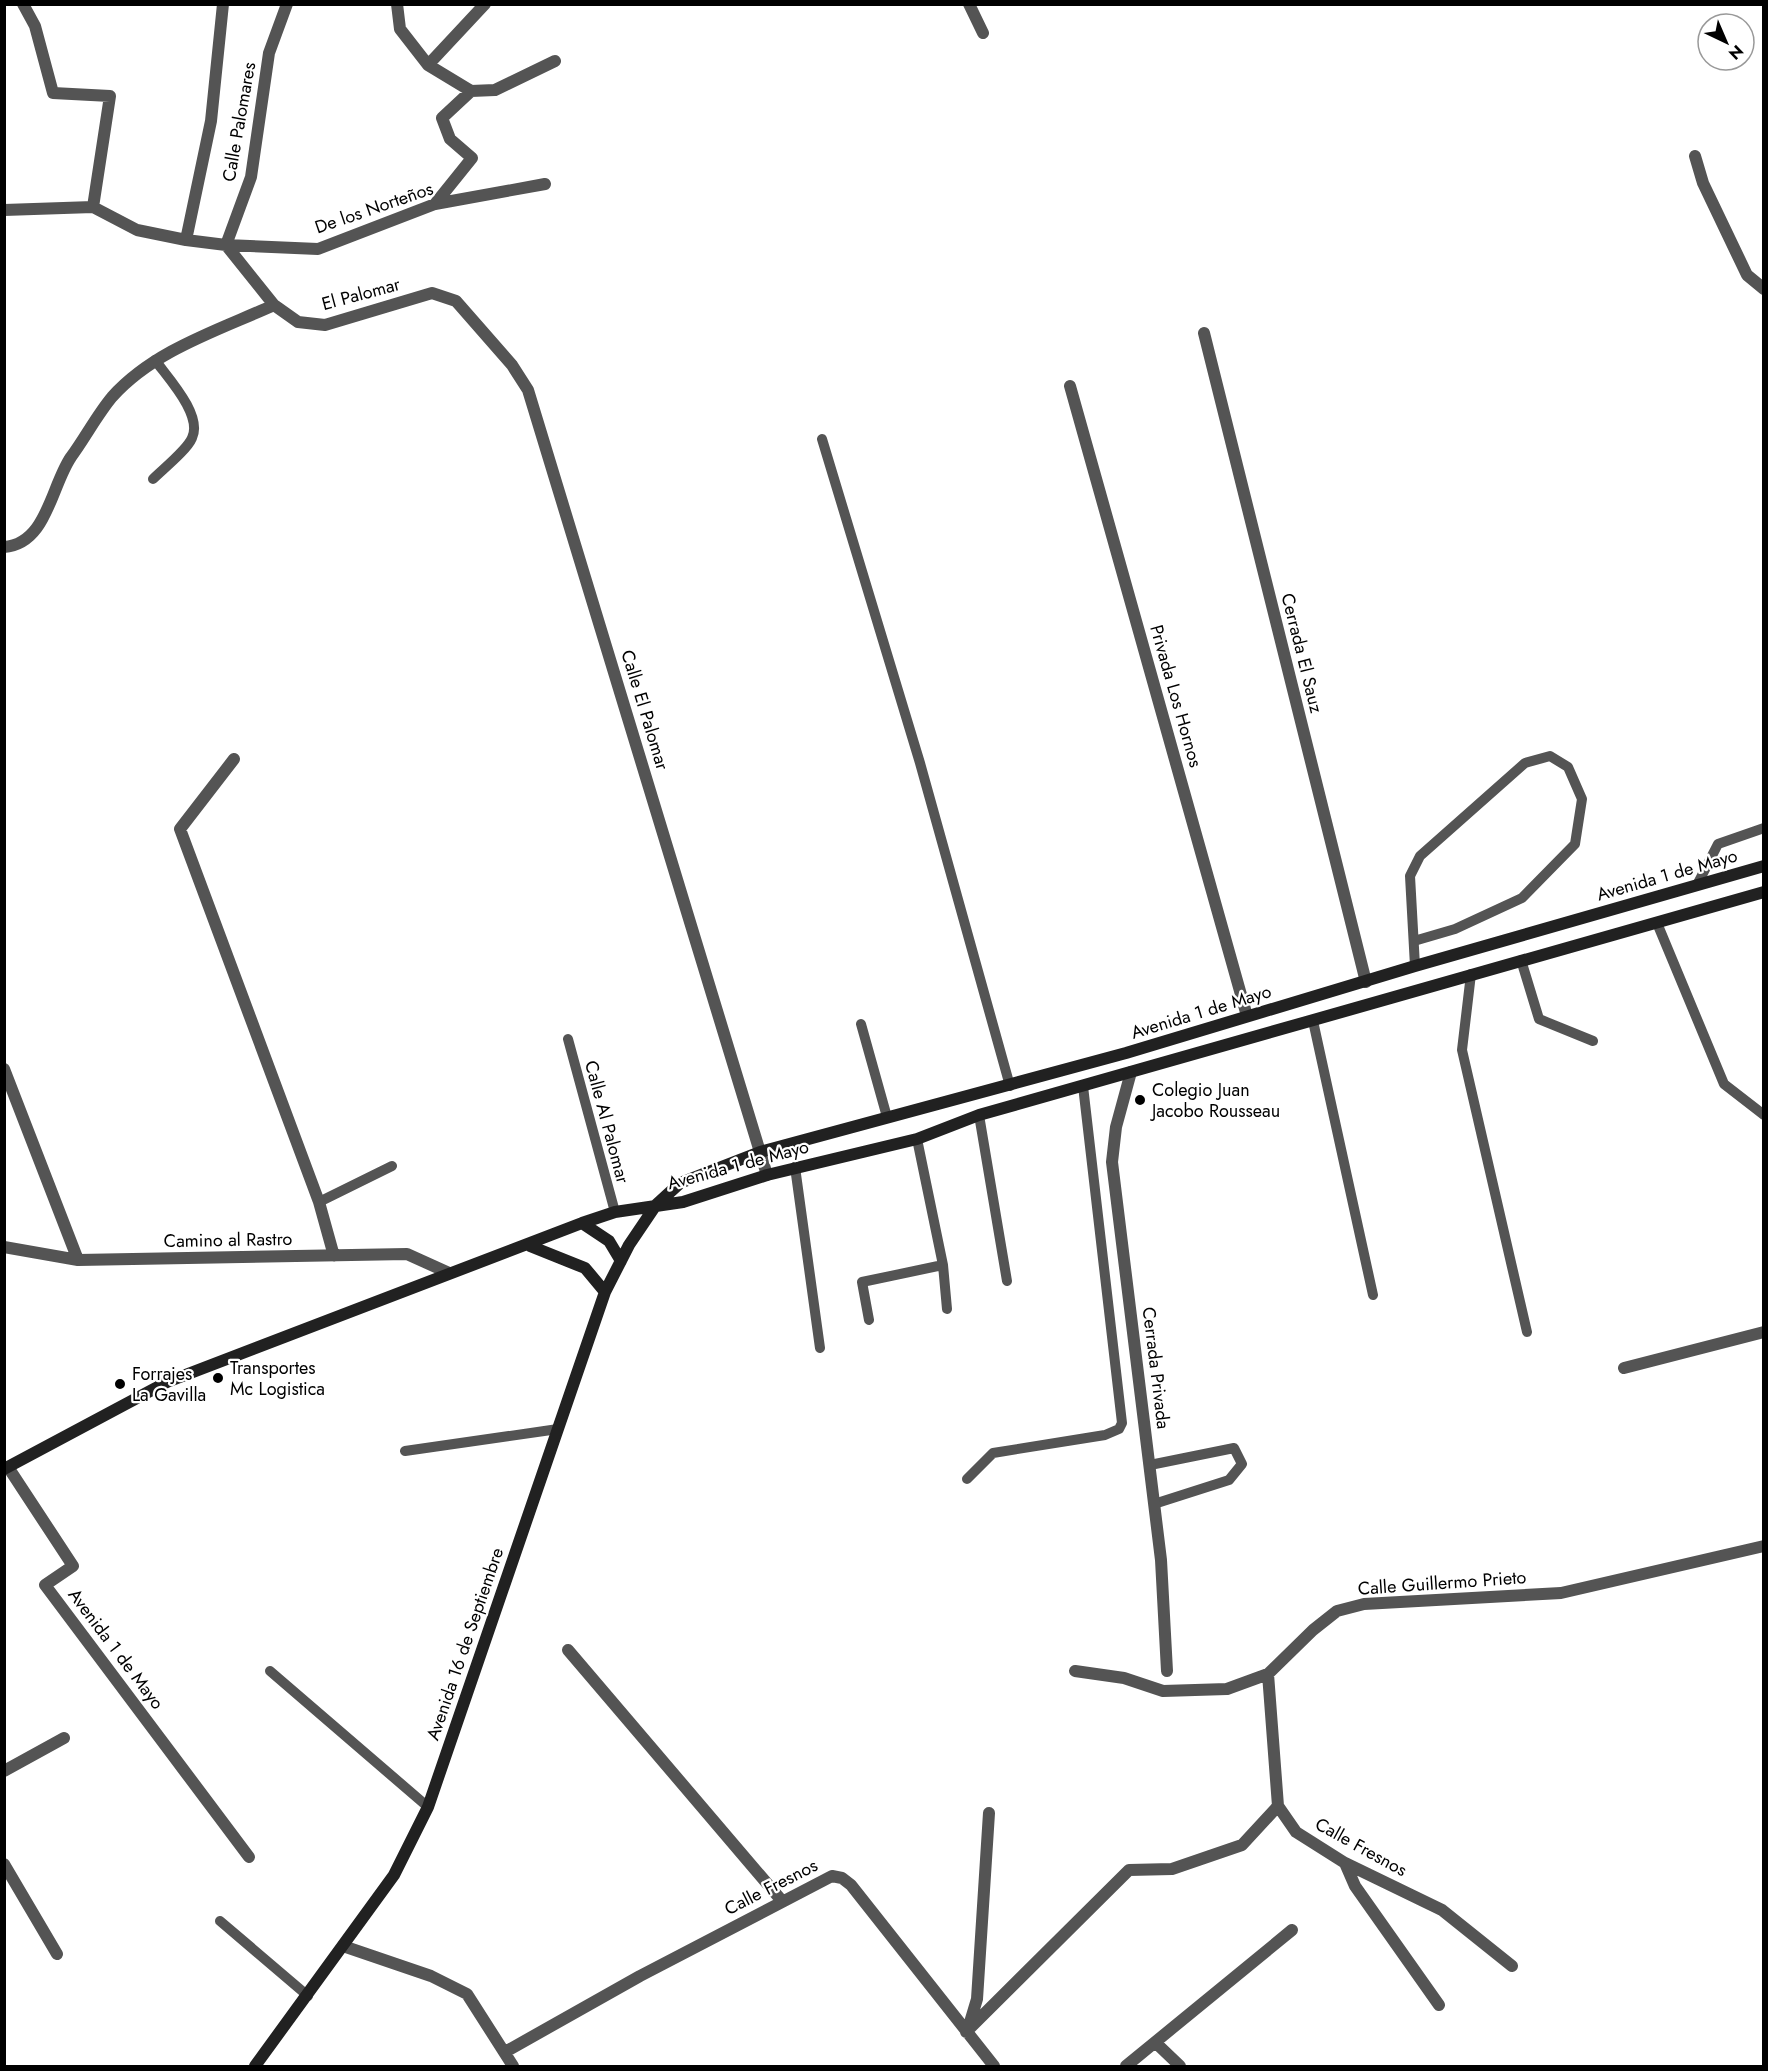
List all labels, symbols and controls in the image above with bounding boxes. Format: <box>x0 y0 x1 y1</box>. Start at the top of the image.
north arrow <box>1696 12 1756 72</box>
text: N <box>1724 40 1749 65</box>
street label: Calle Palomares <box>216 60 262 184</box>
street label: De los Norteños <box>311 176 437 240</box>
street label: El Palomar <box>319 271 404 317</box>
street label: Cerrada El Sauz <box>1275 590 1330 716</box>
street label: Privada Los Hornos <box>1143 622 1209 770</box>
street label: Calle El Palomar <box>614 647 676 774</box>
street label: Avenida 1 de Mayo <box>1594 842 1741 908</box>
street label: Avenida 1 de Mayo <box>1128 978 1274 1046</box>
street label: Calle Al Palomar <box>578 1058 636 1187</box>
place label: Colegio Juan Jacobo Rousseau <box>1150 1077 1280 1124</box>
marker: Colegio Juan Jacobo Rousseau <box>1133 1093 1147 1107</box>
street label: Avenida 1 de Mayo <box>664 1134 812 1196</box>
street label: Camino al Rastro <box>163 1226 293 1254</box>
street label: Cerrada Privada <box>1136 1305 1176 1431</box>
place label: Transportes Mc Logistica <box>230 1355 325 1402</box>
place label: Forrajes La Gavilla <box>132 1361 206 1408</box>
marker: Transportes Mc Logistica <box>211 1371 225 1385</box>
marker: Forrajes La Gavilla <box>113 1377 127 1391</box>
street label: Avenida 16 de Septiembre <box>420 1544 510 1744</box>
street label: Calle Guillermo Prieto <box>1357 1564 1527 1602</box>
street label: Avenida 1 de Mayo <box>62 1583 170 1715</box>
street label: Calle Fresnos <box>1310 1811 1412 1883</box>
street label: Calle Fresnos <box>720 1852 822 1922</box>

